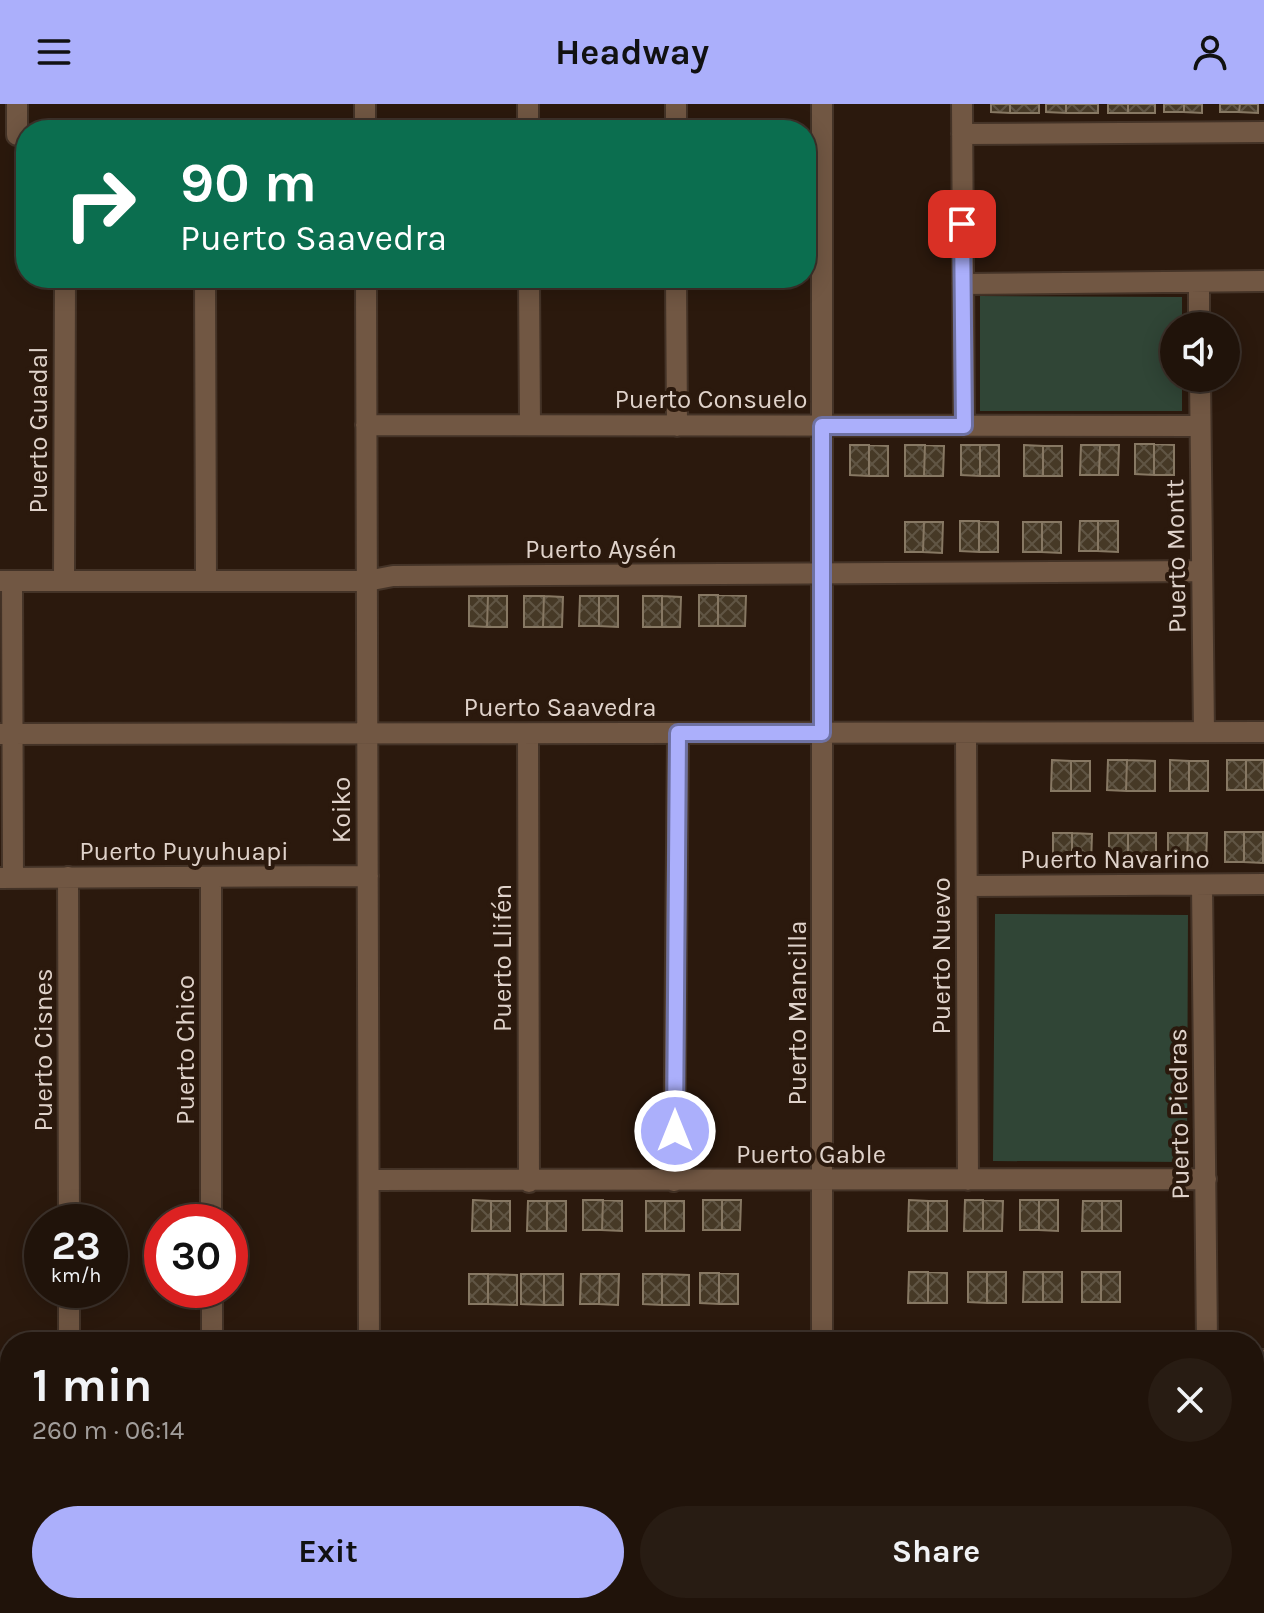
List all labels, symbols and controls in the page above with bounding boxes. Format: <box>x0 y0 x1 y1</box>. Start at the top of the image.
icon: menu <box>32 30 76 74</box>
icon: person <box>1188 30 1232 74</box>
text: Headway <box>555 31 709 73</box>
text: 90 m <box>180 150 317 215</box>
icon: right <box>48 152 152 256</box>
pin <box>928 190 996 258</box>
icon: arrive <box>940 202 984 246</box>
text: Puerto Saavedra <box>180 217 447 259</box>
map controls <box>1160 312 1240 392</box>
button: sound <box>1160 312 1240 392</box>
street label: Puerto Guadal <box>23 347 54 513</box>
street label: Puerto Consuelo <box>614 384 808 415</box>
street label: Puerto Montt <box>1159 478 1193 634</box>
street label: Puerto Aysén <box>525 534 677 565</box>
street label: Puerto Saavedra <box>464 692 656 723</box>
street label: Koiko <box>326 777 357 843</box>
street label: Puerto Puyuhuapi <box>79 836 289 867</box>
street label: Puerto Navarino <box>1020 844 1210 875</box>
street label: Puerto Nuevo <box>926 877 957 1035</box>
street label: Puerto Llifén <box>487 884 518 1032</box>
street label: Puerto Mancilla <box>782 920 813 1106</box>
street label: Puerto Cisnes <box>28 968 59 1132</box>
street label: Puerto Chico <box>170 975 201 1125</box>
street label: Puerto Piedras <box>1162 1028 1196 1200</box>
position arrow <box>633 1089 717 1173</box>
street label: Puerto Gable <box>736 1139 886 1170</box>
speed limit sign: 30 <box>144 1204 248 1308</box>
text: 23 <box>51 1222 101 1269</box>
text: km/h <box>51 1264 101 1287</box>
text: 1 min <box>32 1357 152 1413</box>
button: close <box>1148 1358 1232 1442</box>
text: 260 m · 06:14 <box>32 1415 184 1446</box>
button: Exit <box>32 1506 624 1598</box>
button: Share <box>640 1506 1232 1598</box>

